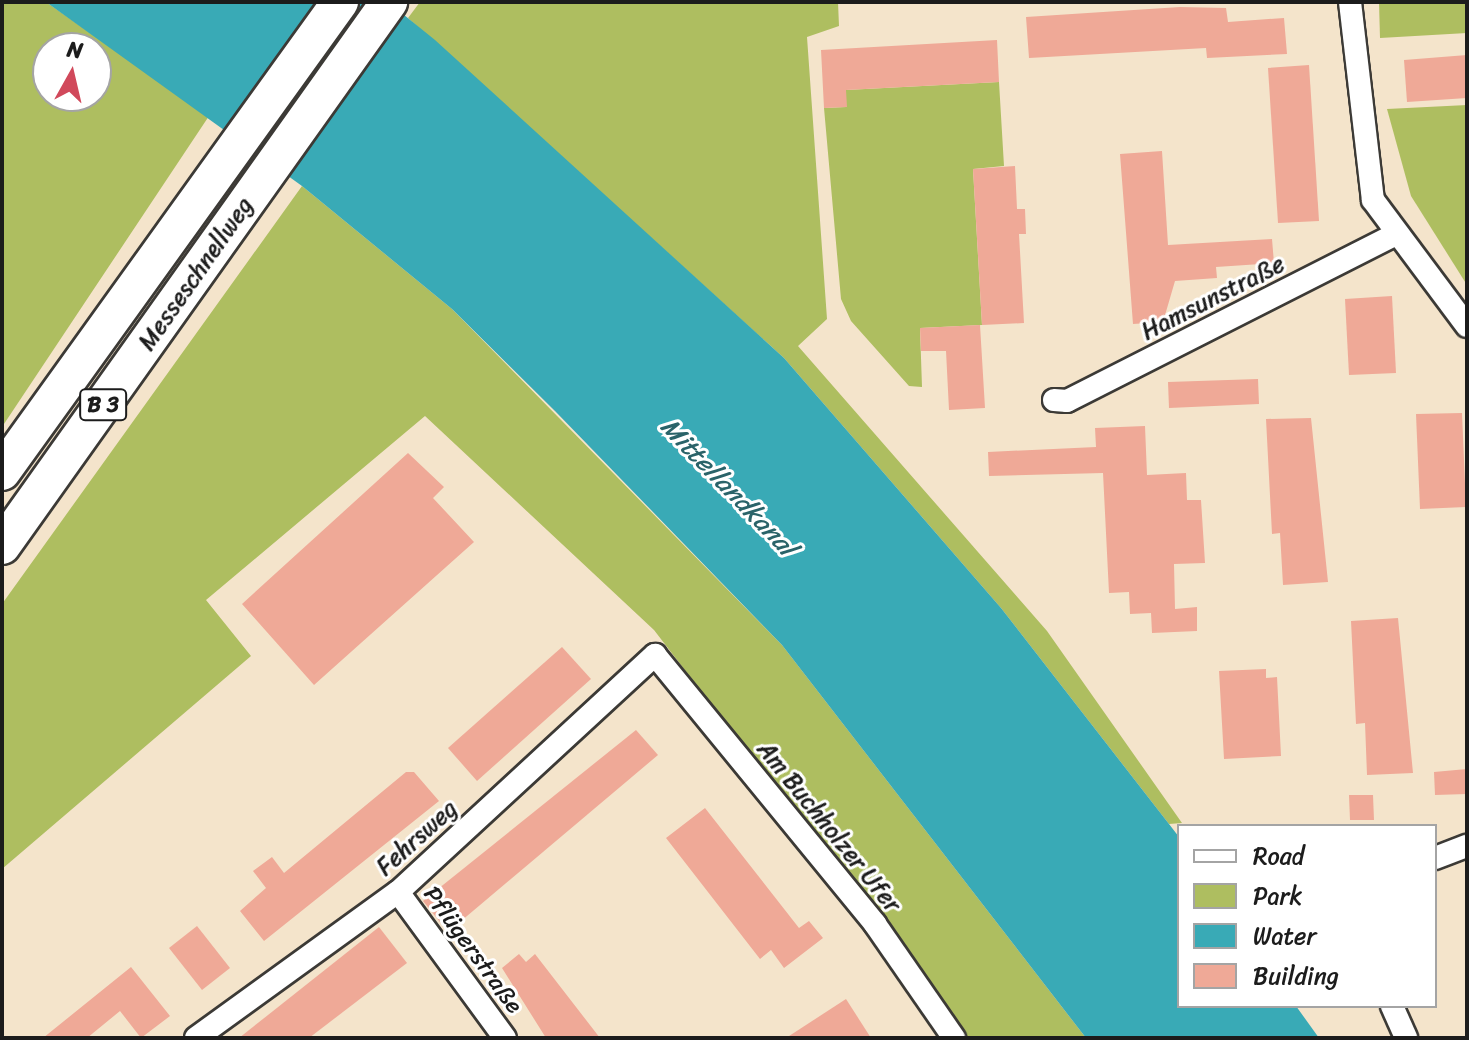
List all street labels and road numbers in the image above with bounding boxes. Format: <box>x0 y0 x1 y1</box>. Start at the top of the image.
street label: Messeschnellweg <box>133 192 259 356</box>
street label: Hamsunstraße <box>1137 250 1289 346</box>
road number: B 3 <box>79 387 127 423</box>
street label: Am Buchholzer Ufer <box>751 735 907 919</box>
street label: Fehrsweg <box>371 794 463 882</box>
street label: Pflügerstraße <box>417 881 529 1019</box>

